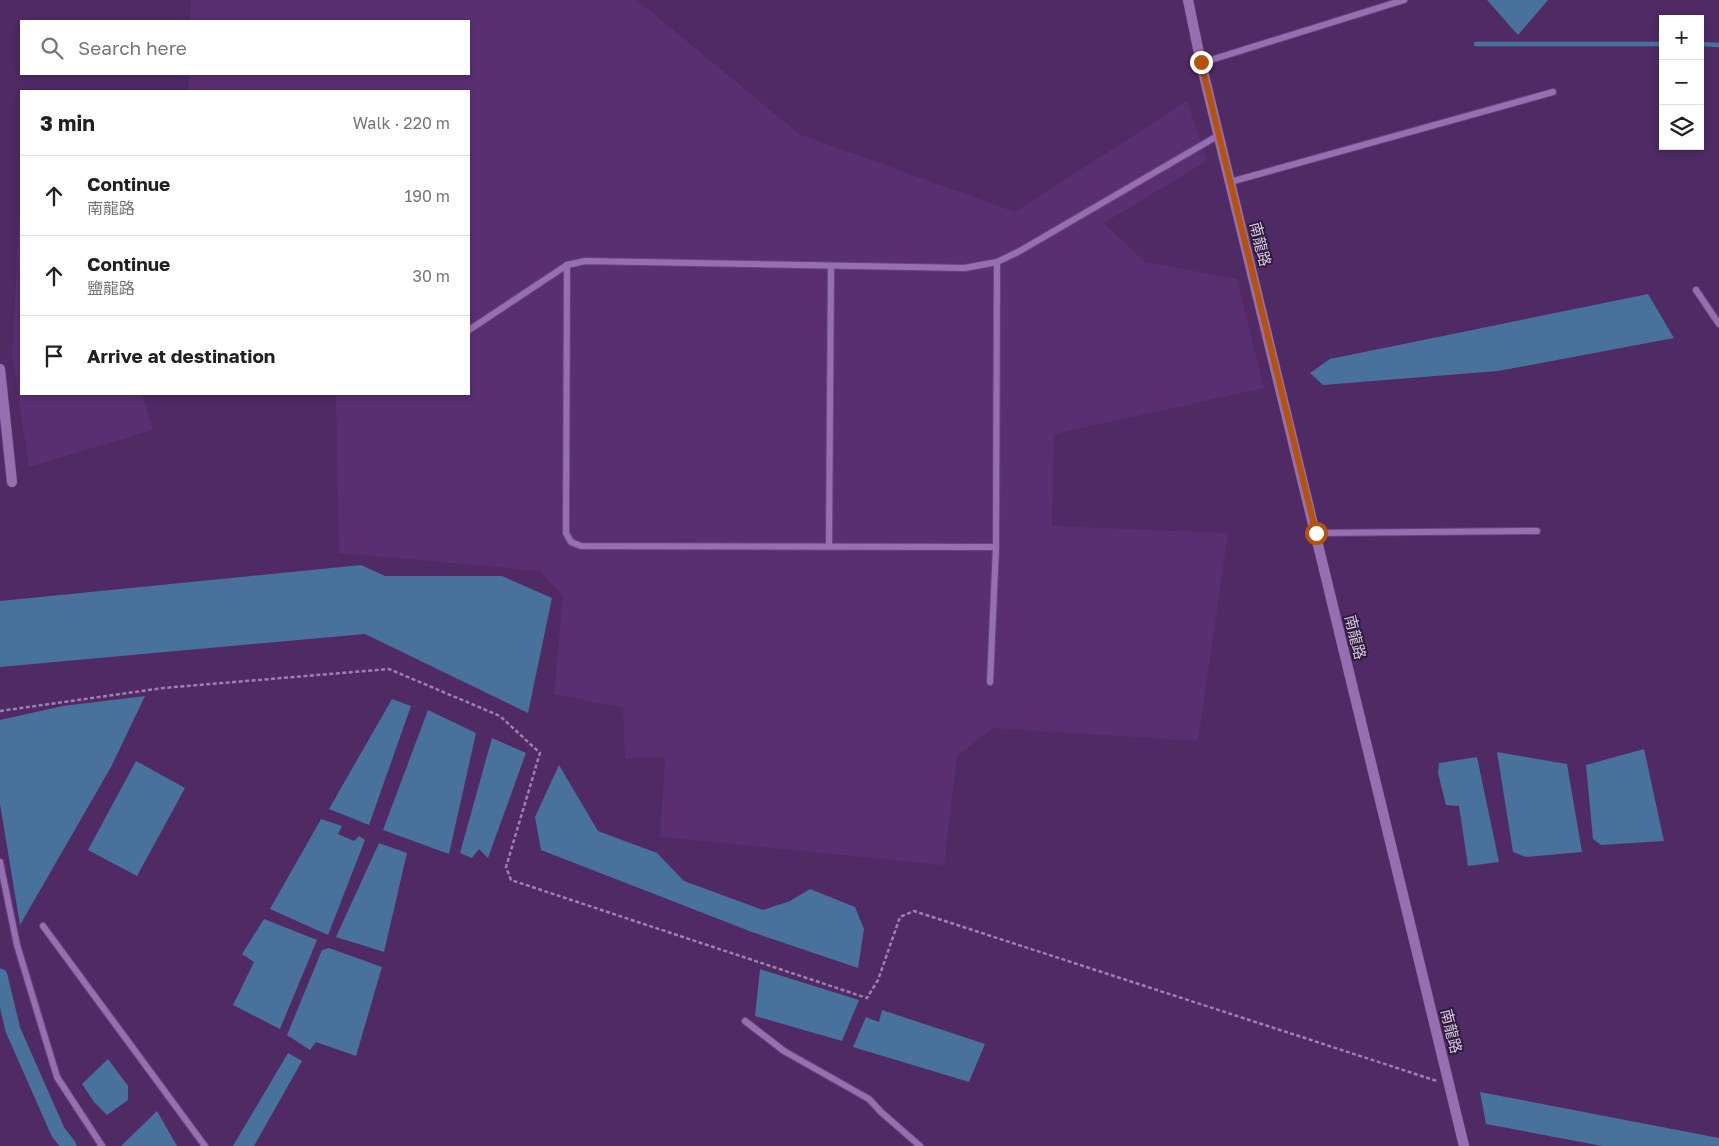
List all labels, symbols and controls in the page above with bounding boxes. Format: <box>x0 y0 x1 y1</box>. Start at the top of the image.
map controls <box>1659 15 1704 150</box>
button: + <box>1659 15 1704 60</box>
search box <box>20 20 470 75</box>
icon: search <box>38 34 66 62</box>
text: Search here <box>78 36 187 59</box>
route end <box>1190 51 1213 74</box>
button: − <box>1659 60 1704 105</box>
button: layers <box>1659 105 1704 150</box>
text: 3 min <box>40 110 95 136</box>
text: Walk · 220 m <box>353 113 450 133</box>
text: Continue <box>87 172 170 195</box>
icon: ahead <box>40 182 68 210</box>
text: 190 m <box>404 186 450 206</box>
text: 南龍路 <box>87 198 135 218</box>
street label: 南龍路 <box>1247 220 1275 268</box>
text: Continue <box>87 252 170 275</box>
icon: ahead <box>40 262 68 290</box>
text: 30 m <box>413 266 450 286</box>
text: 鹽龍路 <box>87 278 135 298</box>
icon: arrive <box>40 342 68 370</box>
text: Arrive at destination <box>87 344 275 367</box>
route start <box>1305 522 1328 545</box>
street label: 南龍路 <box>1342 613 1370 661</box>
street label: 南龍路 <box>1438 1007 1466 1055</box>

